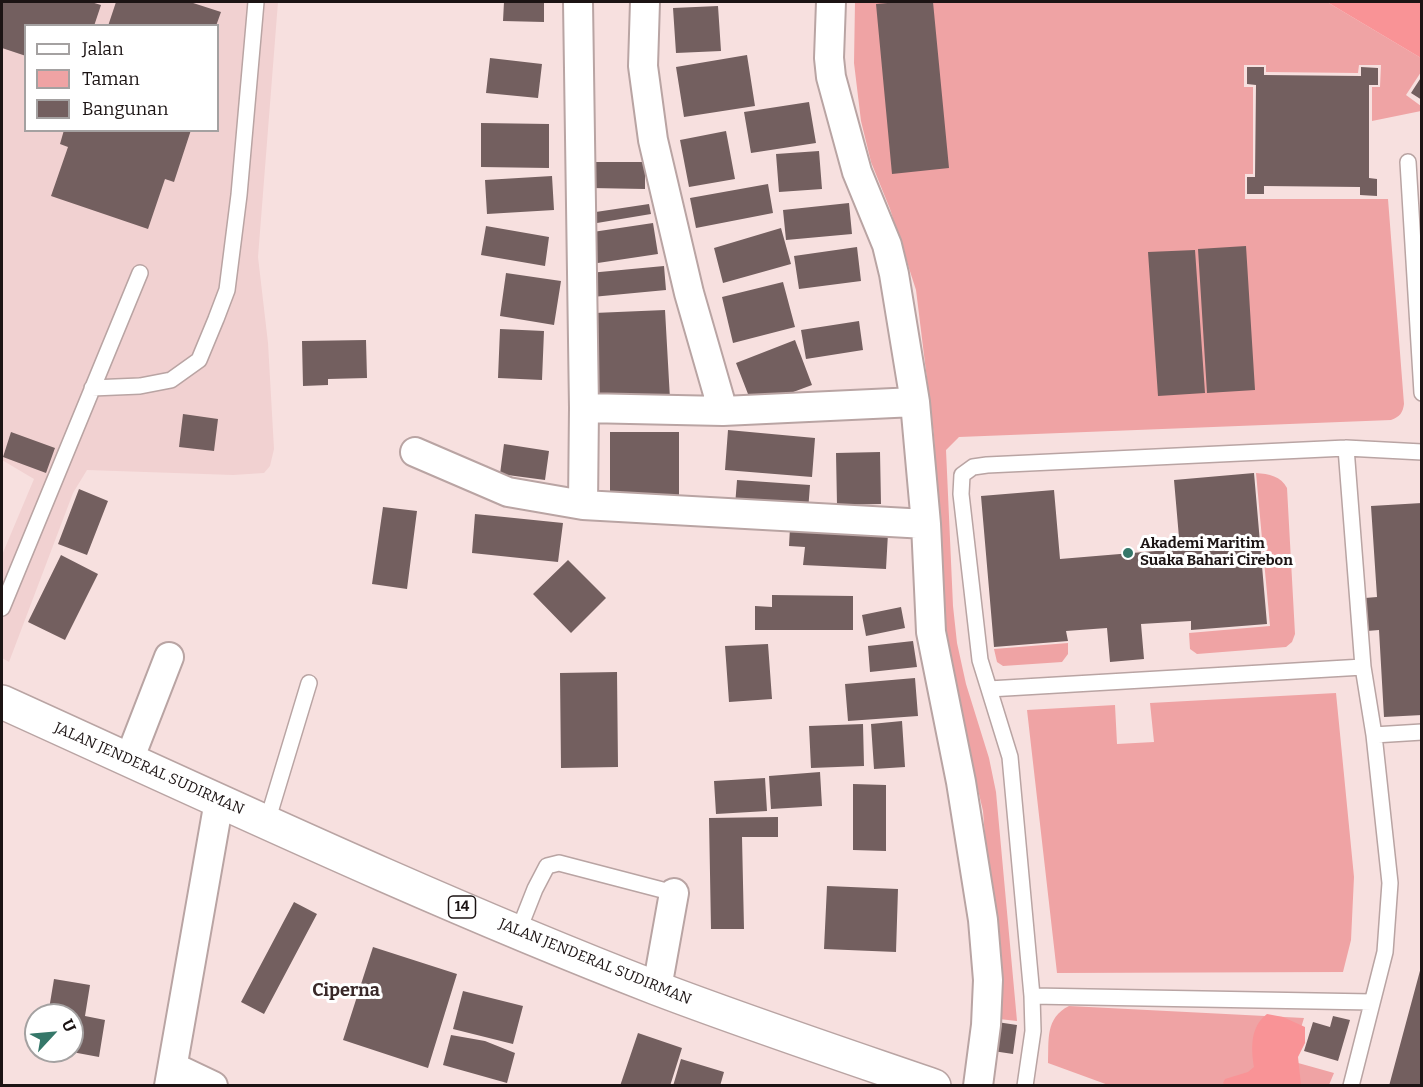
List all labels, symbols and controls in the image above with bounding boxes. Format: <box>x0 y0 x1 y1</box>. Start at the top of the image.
legend <box>24 24 219 132</box>
text: Jalan <box>82 38 124 60</box>
text: Taman <box>82 68 140 90</box>
text: Bangunan <box>82 98 168 120</box>
place label: Akademi Maritim Suaka Bahari Cirebon <box>1140 535 1293 570</box>
marker: Akademi Maritim Suaka Bahari Cirebon <box>1121 546 1135 560</box>
street label: JALAN JENDERAL SUDIRMAN <box>51 719 247 819</box>
road number: 14 <box>448 896 476 918</box>
street label: JALAN JENDERAL SUDIRMAN <box>496 915 694 1009</box>
district label: Ciperna <box>312 980 380 1002</box>
north arrow <box>24 1003 84 1063</box>
text: U <box>58 1016 80 1035</box>

